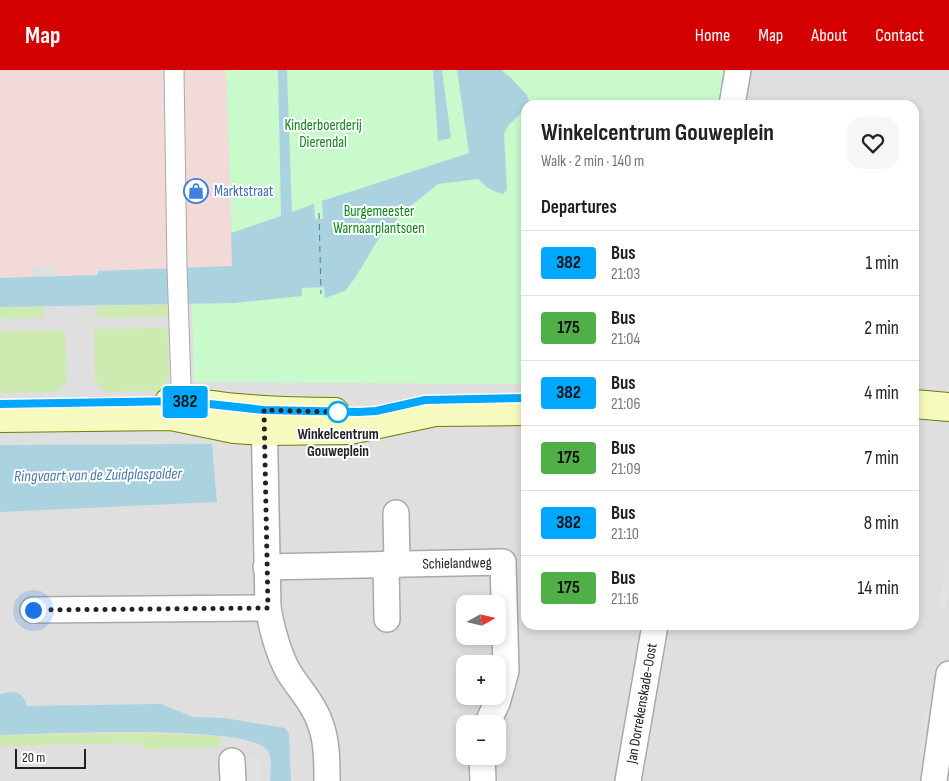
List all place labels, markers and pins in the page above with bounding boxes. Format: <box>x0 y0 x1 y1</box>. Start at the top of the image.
shop icon: Marktstraat <box>183 178 209 204</box>
place label: Marktstraat <box>214 182 274 201</box>
marker: Winkelcentrum Gouweplein <box>327 401 349 423</box>
place label: Winkelcentrum Gouweplein <box>297 425 379 461</box>

